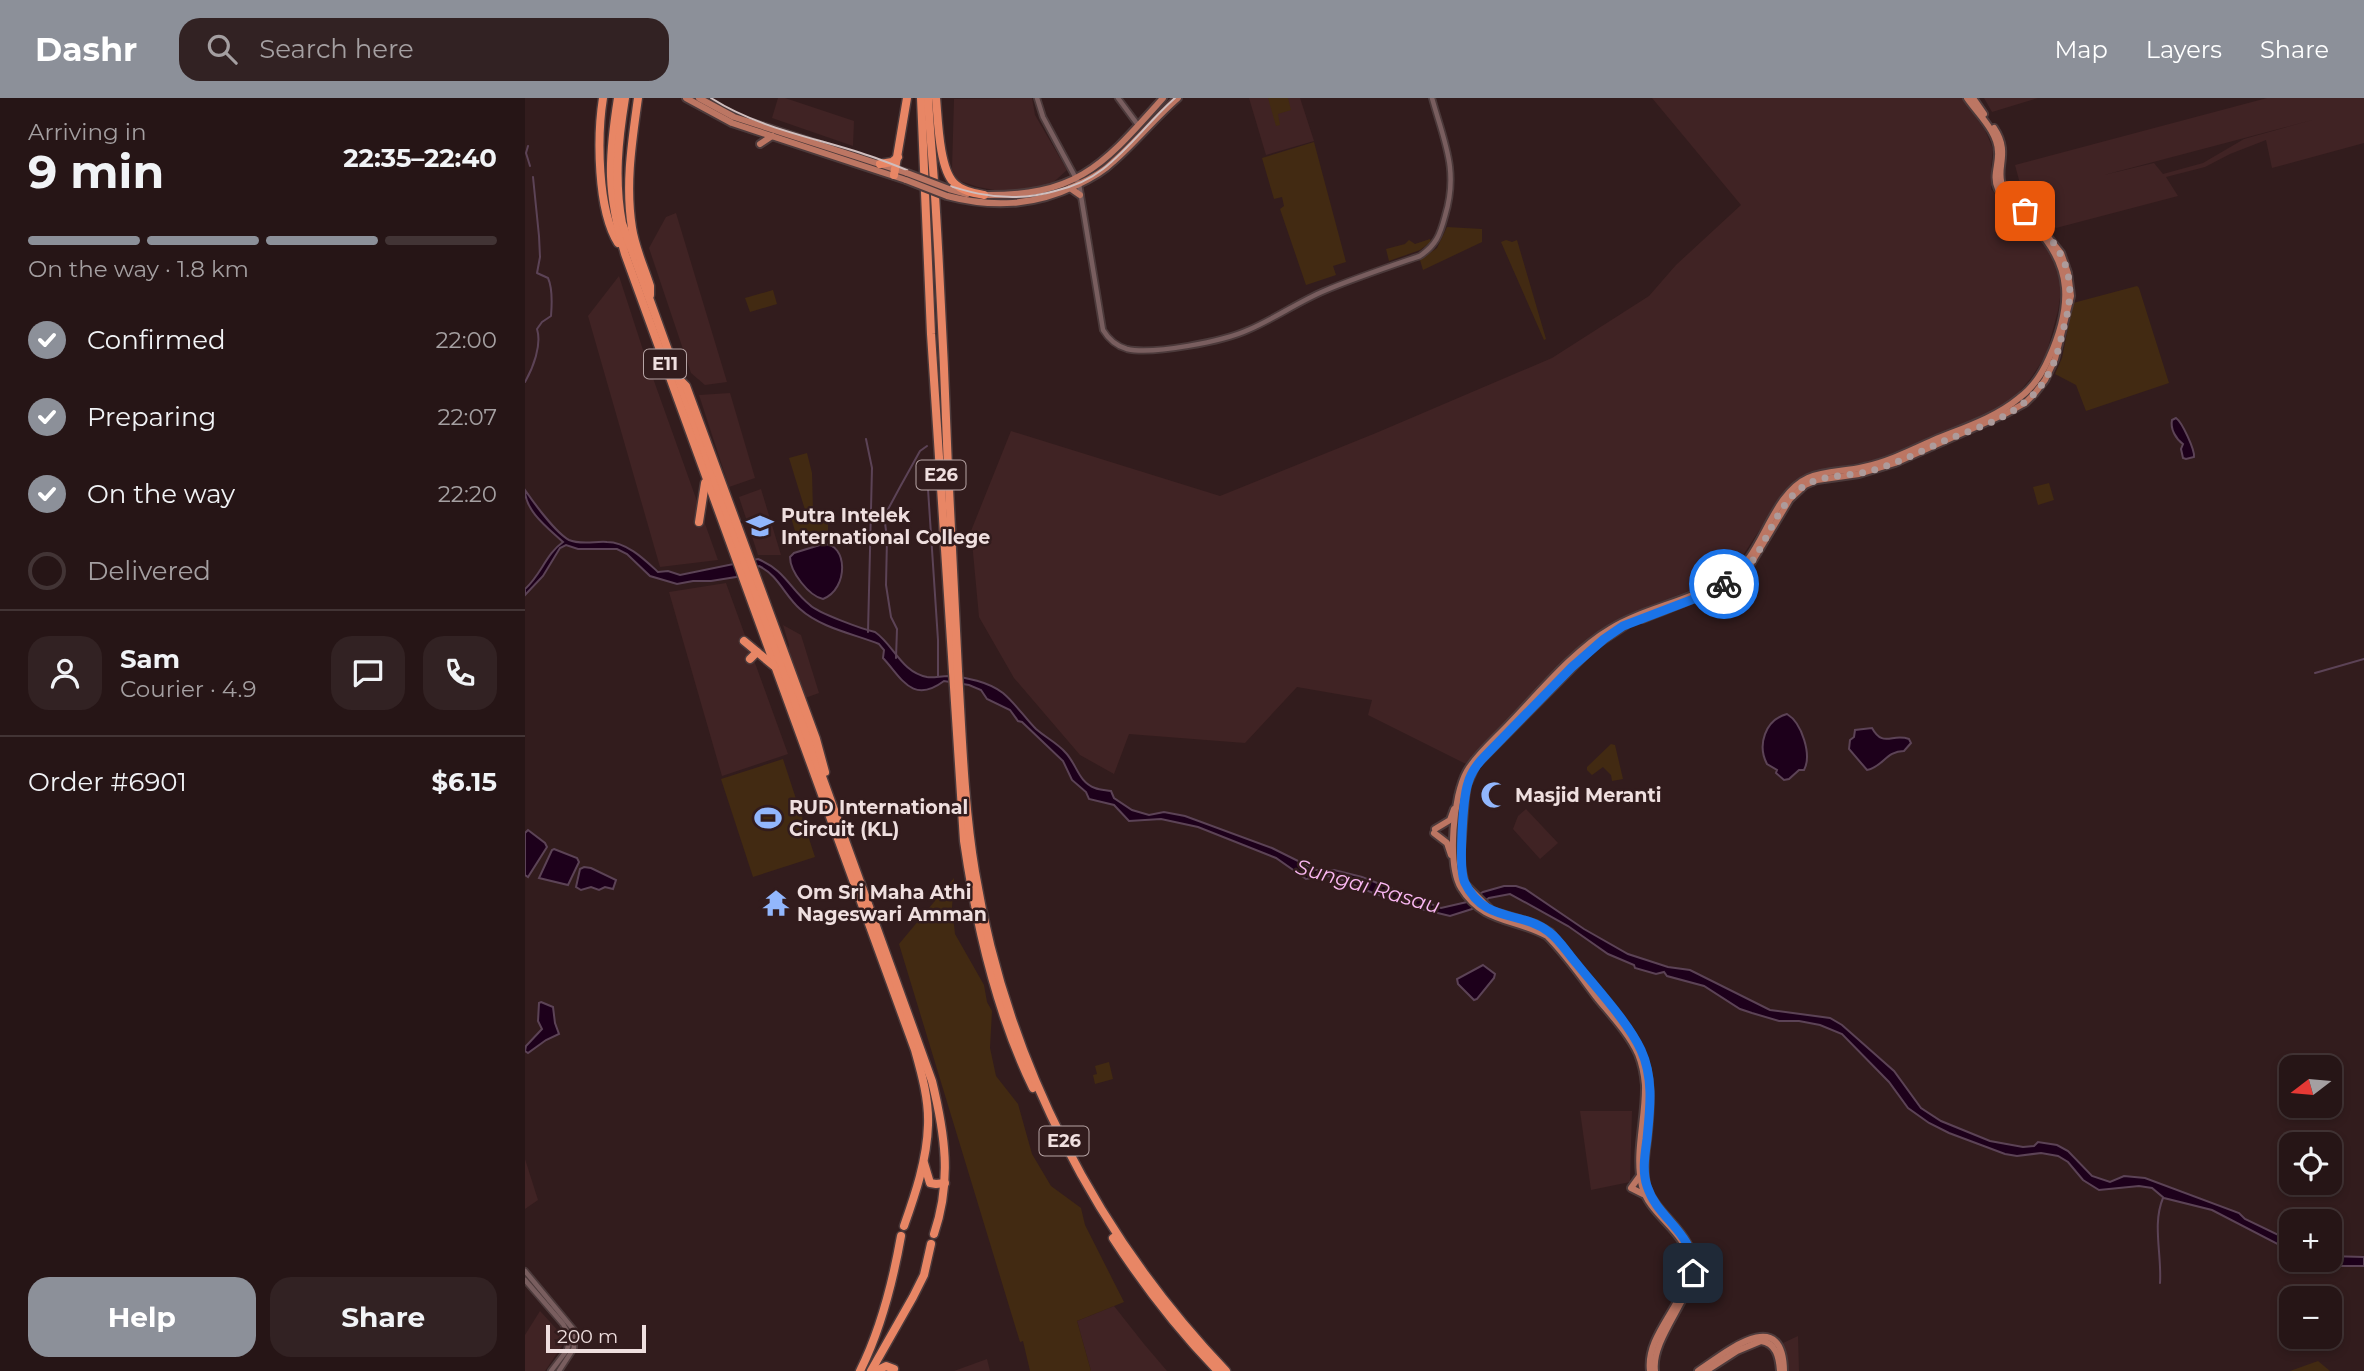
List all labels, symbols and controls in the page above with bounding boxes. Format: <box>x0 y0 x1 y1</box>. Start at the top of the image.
search box <box>179 18 669 81</box>
text: Dashr <box>35 29 137 69</box>
icon: search <box>203 30 241 68</box>
text: Search here <box>259 33 414 65</box>
text: Map <box>2054 35 2108 64</box>
text: Layers <box>2146 35 2222 64</box>
text: Share <box>2260 35 2329 64</box>
text: Arriving in <box>28 118 147 146</box>
text: 22:35–22:40 <box>343 142 497 174</box>
text: 9 min <box>28 143 164 200</box>
pin <box>1995 181 2055 241</box>
icon: bag <box>2006 192 2044 230</box>
text: On the way · 1.8 km <box>28 255 249 283</box>
icon: check <box>28 321 66 359</box>
text: Confirmed <box>87 324 226 356</box>
text: 22:00 <box>436 326 497 354</box>
road number: E11 <box>644 350 686 378</box>
icon: check <box>28 398 66 436</box>
text: Preparing <box>87 401 216 433</box>
text: 22:07 <box>437 403 497 431</box>
road number: E26 <box>917 460 965 489</box>
icon: check <box>28 475 66 513</box>
text: On the way <box>87 478 235 510</box>
text: 22:20 <box>438 480 497 508</box>
place label: Putra Intelek International College <box>781 504 990 549</box>
school or university icon: Putra Intelek International College <box>745 511 775 541</box>
courier <box>1689 549 1759 619</box>
text: Delivered <box>87 555 211 587</box>
icon: bike <box>1705 565 1743 603</box>
button: person <box>28 636 102 710</box>
button: chat <box>331 636 405 710</box>
button: phone <box>423 636 497 710</box>
text: Sam <box>120 643 180 675</box>
text: Courier · 4.9 <box>120 675 256 703</box>
text: Order #6901 <box>28 766 187 798</box>
text: $6.15 <box>432 766 497 798</box>
mosque icon: Masjid Meranti <box>1479 780 1509 810</box>
place label: Masjid Meranti <box>1515 784 1661 807</box>
place label: RUD International Circuit (KL) <box>789 796 968 841</box>
sports icon: RUD International Circuit (KL) <box>753 803 783 833</box>
water label: Sungai Rasau <box>1293 853 1443 919</box>
place label: Om Sri Maha Athi Nageswari Amman <box>797 881 987 926</box>
temple icon: Om Sri Maha Athi Nageswari Amman <box>761 888 791 918</box>
north arrow <box>2279 1055 2341 1118</box>
map controls <box>2279 1055 2342 1349</box>
road number: E26 <box>1039 1126 1089 1156</box>
button: locate <box>2279 1132 2342 1195</box>
button: + <box>2279 1209 2342 1272</box>
pin <box>1663 1243 1723 1303</box>
icon: home <box>1674 1254 1712 1292</box>
button: Help <box>28 1277 256 1357</box>
button: Share <box>270 1277 497 1357</box>
button: − <box>2279 1286 2342 1349</box>
scale bar <box>546 1322 646 1354</box>
text: 200 m <box>557 1325 618 1348</box>

